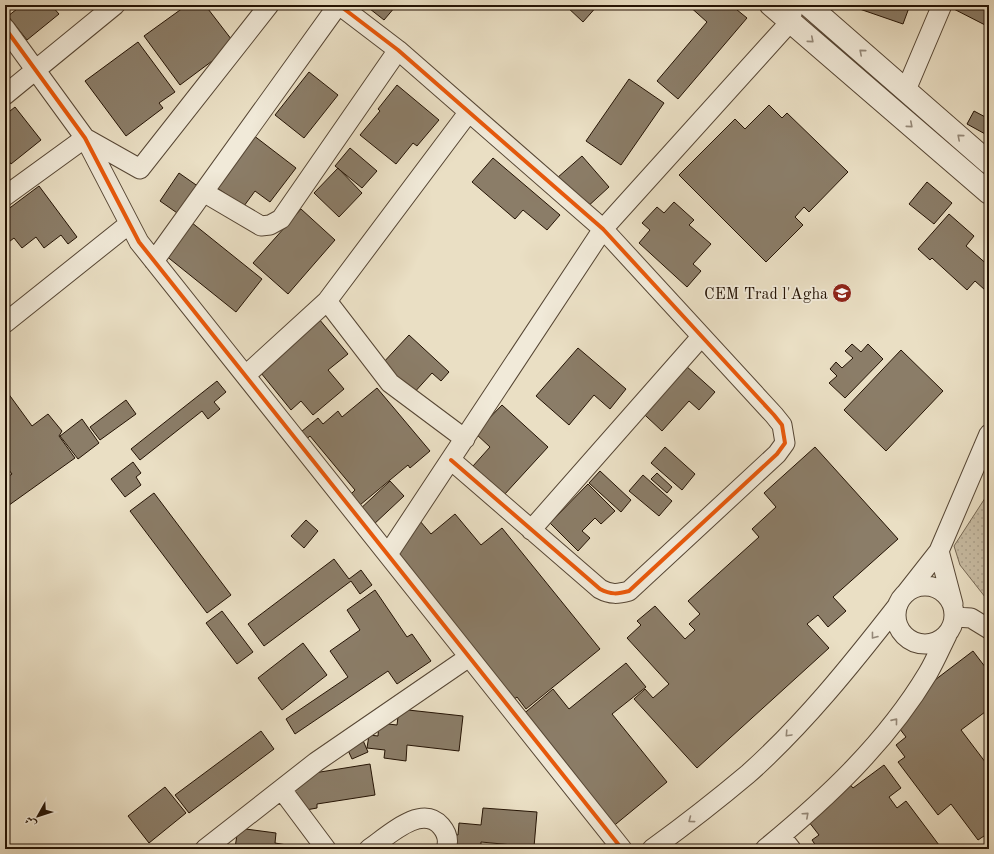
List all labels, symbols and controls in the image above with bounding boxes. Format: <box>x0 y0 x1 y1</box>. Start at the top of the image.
one-way arrow <box>807 35 814 42</box>
one-way arrow <box>859 49 867 56</box>
one-way arrow <box>905 120 912 127</box>
one-way arrow <box>957 135 964 142</box>
school or university icon: CEM Trad l'Agha <box>831 282 853 304</box>
place label: CEM Trad l'Agha <box>704 287 828 303</box>
one-way arrow <box>871 631 878 638</box>
one-way arrow <box>890 718 897 725</box>
one-way arrow <box>786 729 793 737</box>
north arrow <box>18 796 58 836</box>
one-way arrow <box>801 813 808 820</box>
text: ش <box>24 814 39 829</box>
one-way arrow <box>689 815 696 822</box>

